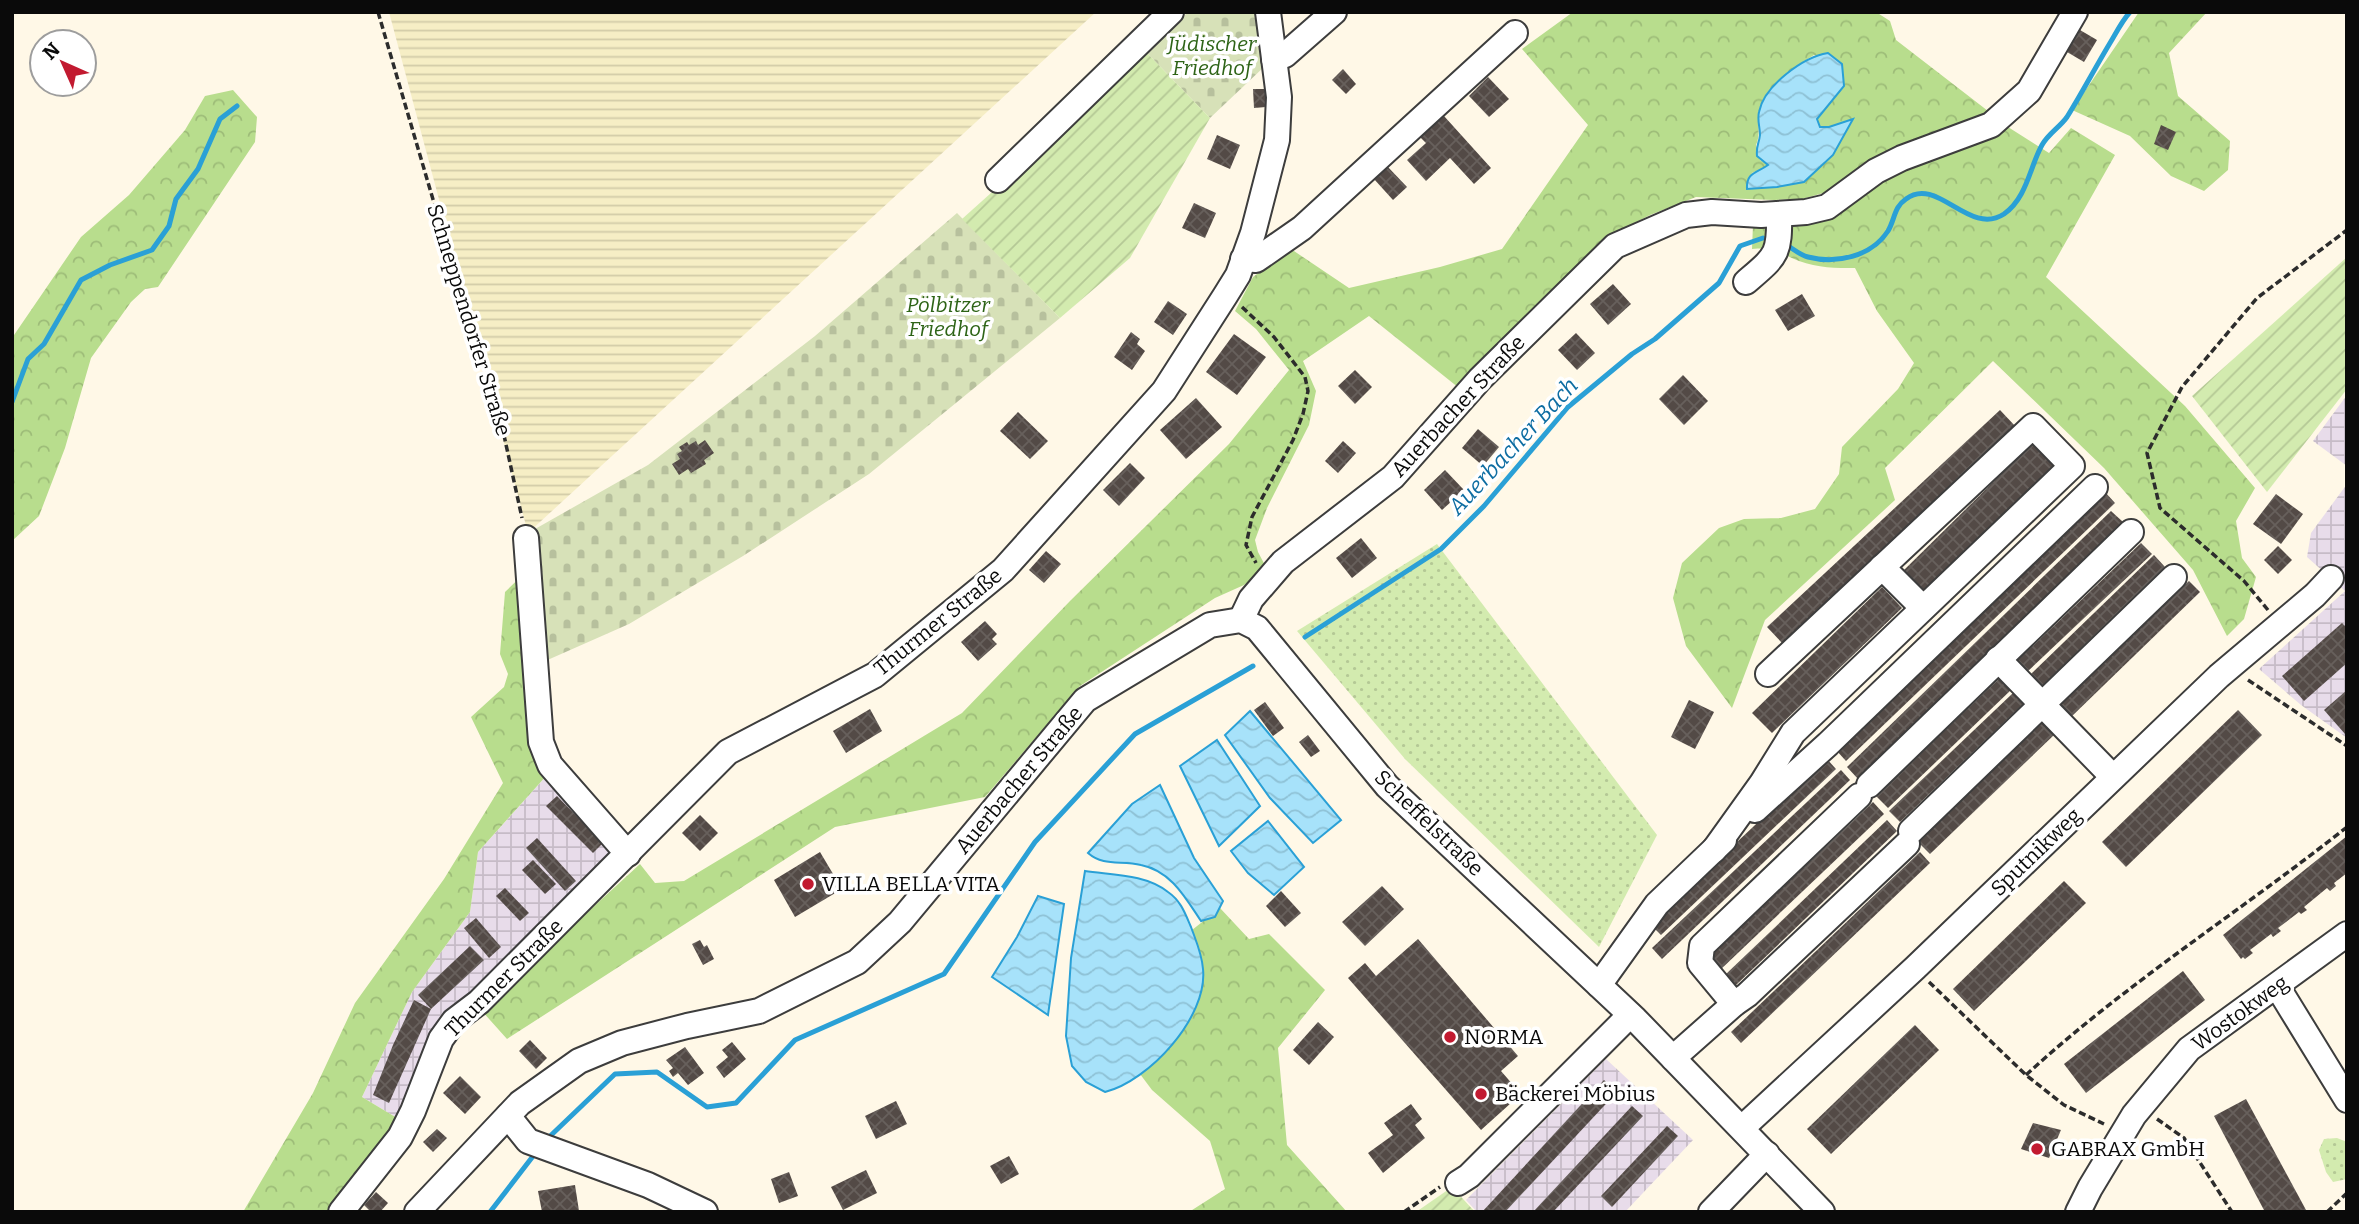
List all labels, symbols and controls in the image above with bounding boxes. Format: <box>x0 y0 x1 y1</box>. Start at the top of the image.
north arrow <box>28 28 98 98</box>
park label: Jüdischer Friedhof <box>1166 31 1258 81</box>
text: N <box>38 38 65 65</box>
street label: Schneppendorfer Straße <box>421 201 517 439</box>
park label: Pölbitzer Friedhof <box>906 292 991 342</box>
street label: Auerbacher Straße <box>1386 330 1530 482</box>
water label: Auerbacher Bach <box>1442 372 1584 521</box>
street label: Thurmer Straße <box>869 562 1007 682</box>
street label: Auerbacher Straße <box>950 701 1088 859</box>
street label: Scheffelstraße <box>1369 764 1489 882</box>
street label: Sputnikweg <box>1985 802 2087 902</box>
place label: VILLA BELLA VITA <box>822 871 1000 897</box>
marker: VILLA BELLA VITA <box>800 876 816 892</box>
street label: Thurmer Straße <box>439 913 569 1043</box>
street label: Wostokweg <box>2187 969 2293 1057</box>
place label: NORMA <box>1464 1024 1543 1050</box>
marker: NORMA <box>1442 1029 1458 1045</box>
place label: Bäckerei Möbius <box>1495 1081 1655 1107</box>
marker: Bäckerei Möbius <box>1473 1086 1489 1102</box>
place label: GABRAX GmbH <box>2051 1136 2205 1162</box>
marker: GABRAX GmbH <box>2029 1141 2045 1157</box>

